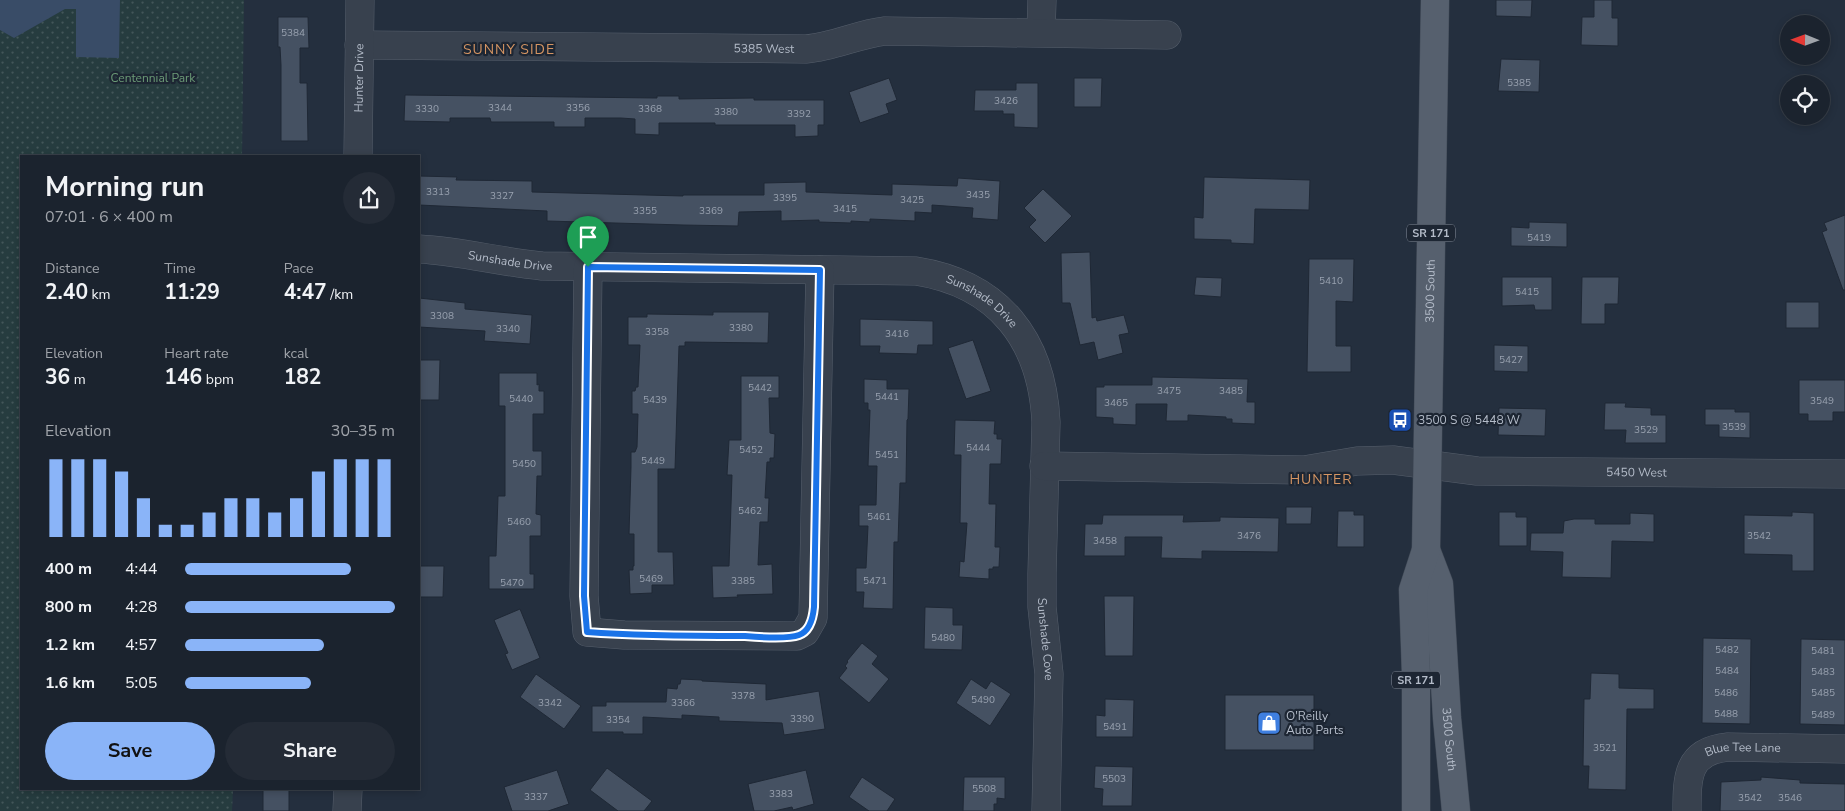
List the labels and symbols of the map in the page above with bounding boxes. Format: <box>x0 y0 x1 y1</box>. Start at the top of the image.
north arrow <box>1780 15 1830 65</box>
house number: 5384 <box>281 26 305 40</box>
district label: SUNNY SIDE <box>463 40 555 59</box>
street label: 5385 West <box>734 40 795 57</box>
street label: Hunter Drive <box>351 43 367 113</box>
park label: Centennial Park <box>111 70 196 86</box>
house number: 5385 <box>1507 76 1531 90</box>
house number: 3426 <box>994 94 1018 108</box>
house number: 3344 <box>488 101 512 115</box>
house number: 3356 <box>566 101 590 115</box>
house number: 3330 <box>415 102 439 116</box>
house number: 3368 <box>638 102 662 116</box>
house number: 3380 <box>714 105 738 119</box>
house number: 3392 <box>787 107 811 121</box>
house number: 3313 <box>426 185 450 199</box>
house number: 3435 <box>966 188 990 202</box>
house number: 3327 <box>490 189 514 203</box>
house number: 3395 <box>773 191 797 205</box>
house number: 3425 <box>900 193 924 207</box>
house number: 3415 <box>833 202 857 216</box>
house number: 3355 <box>633 204 657 218</box>
house number: 3369 <box>699 204 723 218</box>
pin <box>567 216 609 267</box>
road number: SR 171 <box>1407 224 1455 242</box>
house number: 5419 <box>1527 231 1551 245</box>
street label: Sunshade Drive <box>467 247 552 274</box>
street label: 3500 South <box>1422 259 1439 323</box>
street label: Sunshade Drive <box>944 271 1021 331</box>
house number: 5410 <box>1319 274 1343 288</box>
house number: 5415 <box>1515 285 1539 299</box>
house number: 3308 <box>430 309 454 323</box>
house number: 3380 <box>729 321 753 335</box>
house number: 3340 <box>496 322 520 336</box>
house number: 3358 <box>645 325 669 339</box>
house number: 3416 <box>885 327 909 341</box>
house number: 5427 <box>1499 353 1523 367</box>
house number: 5442 <box>748 381 772 395</box>
house number: 3475 <box>1157 384 1181 398</box>
house number: 3485 <box>1219 384 1243 398</box>
house number: 5441 <box>875 390 899 404</box>
house number: 5440 <box>509 392 533 406</box>
house number: 5439 <box>643 393 667 407</box>
house number: 3549 <box>1810 394 1834 408</box>
house number: 3465 <box>1104 396 1128 410</box>
bus stop icon: 3500 S @ 5448 W <box>1387 407 1413 433</box>
place label: 3500 S @ 5448 W <box>1418 412 1520 428</box>
house number: 3539 <box>1722 420 1746 434</box>
house number: 3529 <box>1634 423 1658 437</box>
house number: 5444 <box>966 441 990 455</box>
house number: 5452 <box>739 443 763 457</box>
house number: 5451 <box>875 448 899 462</box>
house number: 5449 <box>641 454 665 468</box>
house number: 5450 <box>512 457 536 471</box>
street label: 5450 West <box>1606 464 1668 481</box>
district label: HUNTER <box>1289 470 1353 489</box>
house number: 5462 <box>738 504 762 518</box>
house number: 5461 <box>867 510 891 524</box>
house number: 5460 <box>507 515 531 529</box>
house number: 3476 <box>1237 529 1261 543</box>
house number: 3542 <box>1747 529 1771 543</box>
house number: 3458 <box>1093 534 1117 548</box>
house number: 5469 <box>639 572 663 586</box>
house number: 3385 <box>731 574 755 588</box>
house number: 5471 <box>863 574 887 588</box>
house number: 5470 <box>500 576 524 590</box>
street label: Sunshade Cove <box>1034 598 1057 681</box>
house number: 5480 <box>931 631 955 645</box>
house number: 5482 <box>1715 643 1739 657</box>
house number: 5481 <box>1811 644 1835 658</box>
house number: 5484 <box>1715 664 1739 678</box>
house number: 5483 <box>1811 665 1835 679</box>
road number: SR 171 <box>1392 672 1440 688</box>
house number: 5486 <box>1714 686 1738 700</box>
house number: 5485 <box>1811 686 1835 700</box>
house number: 3378 <box>731 689 755 703</box>
house number: 5490 <box>971 693 995 707</box>
house number: 3342 <box>538 696 562 710</box>
house number: 3366 <box>671 696 695 710</box>
street label: 3500 South <box>1438 707 1460 772</box>
house number: 5488 <box>1714 707 1738 721</box>
place label: O'Reilly Auto Parts <box>1286 708 1344 738</box>
house number: 5489 <box>1811 708 1835 722</box>
shop icon: O'Reilly Auto Parts <box>1256 710 1282 736</box>
house number: 3390 <box>790 712 814 726</box>
house number: 3354 <box>606 713 630 727</box>
house number: 5491 <box>1103 720 1127 734</box>
street label: Blue Tee Lane <box>1702 739 1781 760</box>
house number: 3521 <box>1593 741 1617 755</box>
house number: 5503 <box>1102 772 1126 786</box>
house number: 5508 <box>972 782 996 796</box>
house number: 3383 <box>769 787 793 801</box>
house number: 3337 <box>524 790 548 804</box>
house number: 3542 <box>1738 791 1762 805</box>
house number: 3546 <box>1778 791 1802 805</box>

